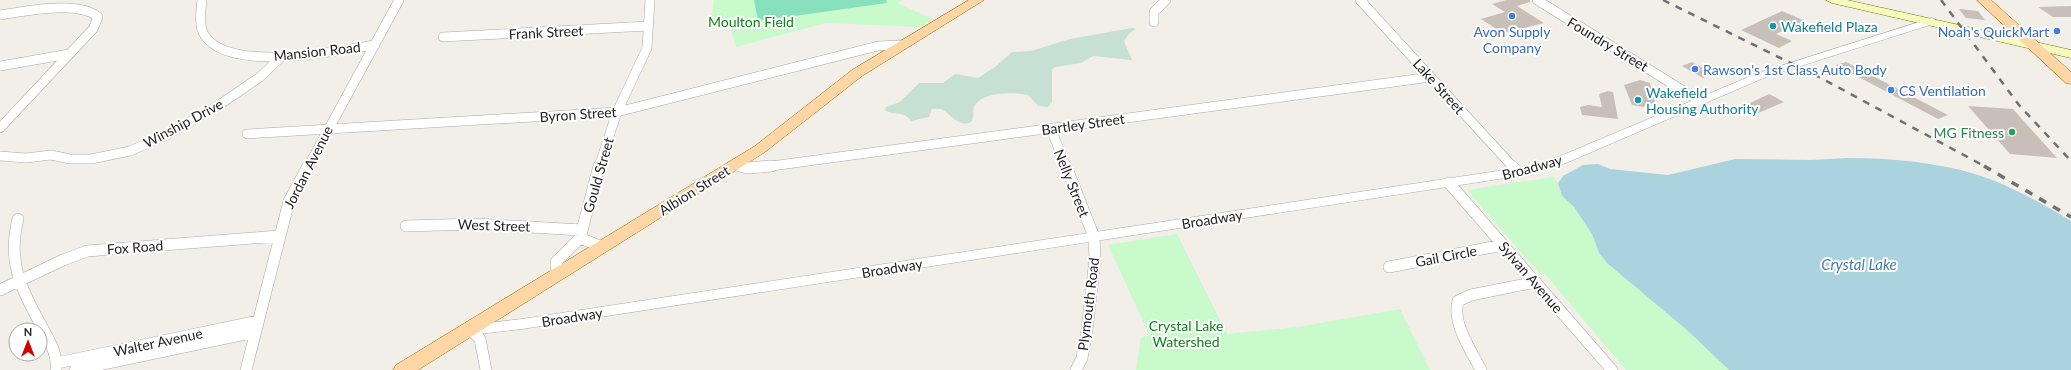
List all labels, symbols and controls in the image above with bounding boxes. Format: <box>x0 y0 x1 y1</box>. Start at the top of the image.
marker: Avon Supply Company <box>1507 11 1517 21</box>
park label: Moulton Field <box>708 13 794 30</box>
street label: Foundry Street <box>1565 13 1651 75</box>
place label: Wakefield Plaza <box>1781 18 1878 35</box>
marker: Wakefield Plaza <box>1768 21 1778 31</box>
street label: Frank Street <box>508 22 584 42</box>
place label: Avon Supply Company <box>1474 23 1551 56</box>
place label: Noah's QuickMart <box>1938 23 2049 40</box>
marker: Noah's QuickMart <box>2052 26 2062 36</box>
street label: Mansion Road <box>273 38 361 64</box>
street label: Lake Street <box>1410 55 1468 117</box>
place label: Rawson's 1st Class Auto Body <box>1703 61 1888 78</box>
marker: Rawson's 1st Class Auto Body <box>1690 64 1700 74</box>
place label: CS Ventilation <box>1899 82 1986 99</box>
place label: Wakefield Housing Authority <box>1646 84 1759 117</box>
marker: CS Ventilation <box>1886 85 1896 95</box>
street label: Winship Drive <box>140 95 226 151</box>
marker: Wakefield Housing Authority <box>1633 95 1643 105</box>
street label: Byron Street <box>539 103 617 125</box>
street label: Bartley Street <box>1040 110 1126 138</box>
street label: Jordan Avenue <box>280 123 336 211</box>
place label: MG Fitness <box>1934 124 2004 141</box>
marker: MG Fitness <box>2007 127 2017 137</box>
street label: Gould Street <box>579 135 617 215</box>
street label: Nelly Street <box>1051 147 1093 219</box>
street label: Broadway <box>1500 151 1565 183</box>
street label: Albion Street <box>656 162 732 218</box>
street label: Broadway <box>1180 206 1244 232</box>
street label: West Street <box>457 215 531 235</box>
street label: Fox Road <box>106 237 164 257</box>
street label: Sylvan Avenue <box>1495 238 1567 316</box>
street label: Gail Circle <box>1414 242 1478 270</box>
street label: Broadway <box>860 255 924 281</box>
water label: Crystal Lake <box>1821 255 1897 273</box>
street label: Plymouth Road <box>1074 257 1102 351</box>
street label: Broadway <box>540 304 604 330</box>
park label: Crystal Lake Watershed <box>1149 317 1223 350</box>
north arrow <box>8 322 48 362</box>
street label: Walter Avenue <box>112 324 204 360</box>
text: N <box>24 325 32 338</box>

